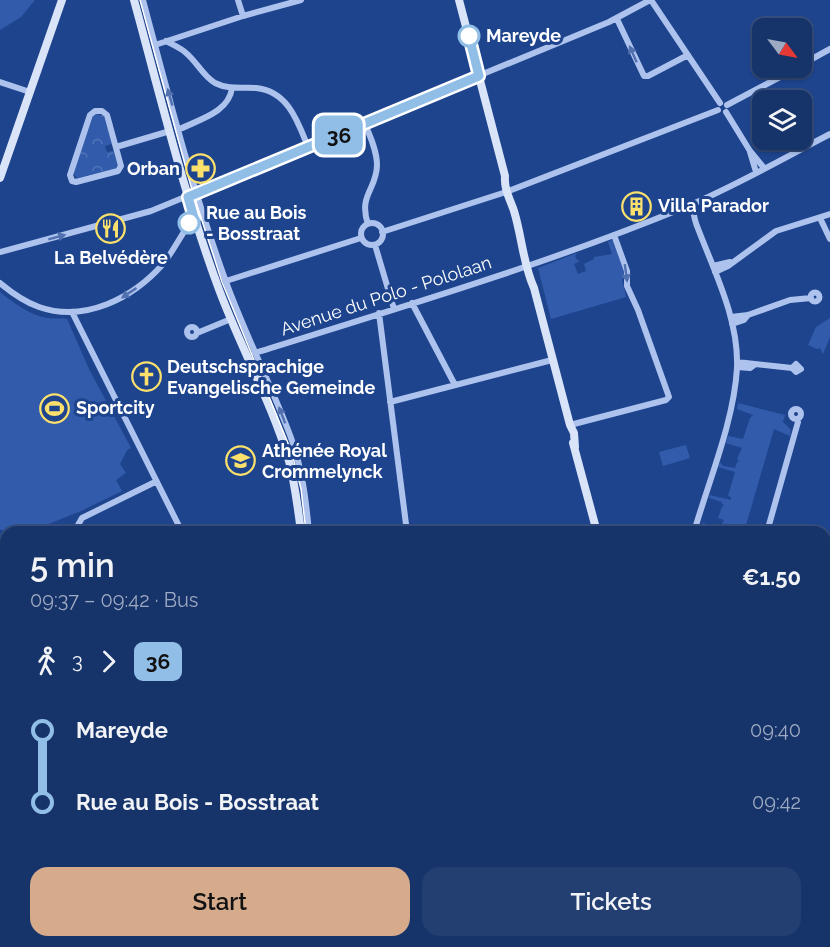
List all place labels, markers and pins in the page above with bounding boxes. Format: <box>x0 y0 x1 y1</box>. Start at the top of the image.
marker: Mareyde <box>458 25 480 47</box>
place label: Mareyde <box>486 25 561 46</box>
pharmacy icon: Orban <box>185 153 217 185</box>
place label: Orban <box>127 158 180 179</box>
building icon: Villa Parador <box>621 190 653 222</box>
place label: Villa Parador <box>658 195 769 216</box>
place label: Rue au Bois - Bosstraat <box>206 202 307 244</box>
marker: Rue au Bois - Bosstraat <box>178 212 200 234</box>
restaurant icon: La Belvédère <box>95 213 127 245</box>
place label: La Belvédère <box>54 247 168 268</box>
place label: Deutschsprachige Evangelische Gemeinde <box>167 356 375 398</box>
church icon: Deutschsprachige Evangelische Gemeinde <box>130 361 162 393</box>
sports icon: Sportcity <box>39 392 71 424</box>
place label: Sportcity <box>76 397 155 418</box>
place label: Athénée Royal Crommelynck <box>262 440 387 482</box>
school or university icon: Athénée Royal Crommelynck <box>225 445 257 477</box>

